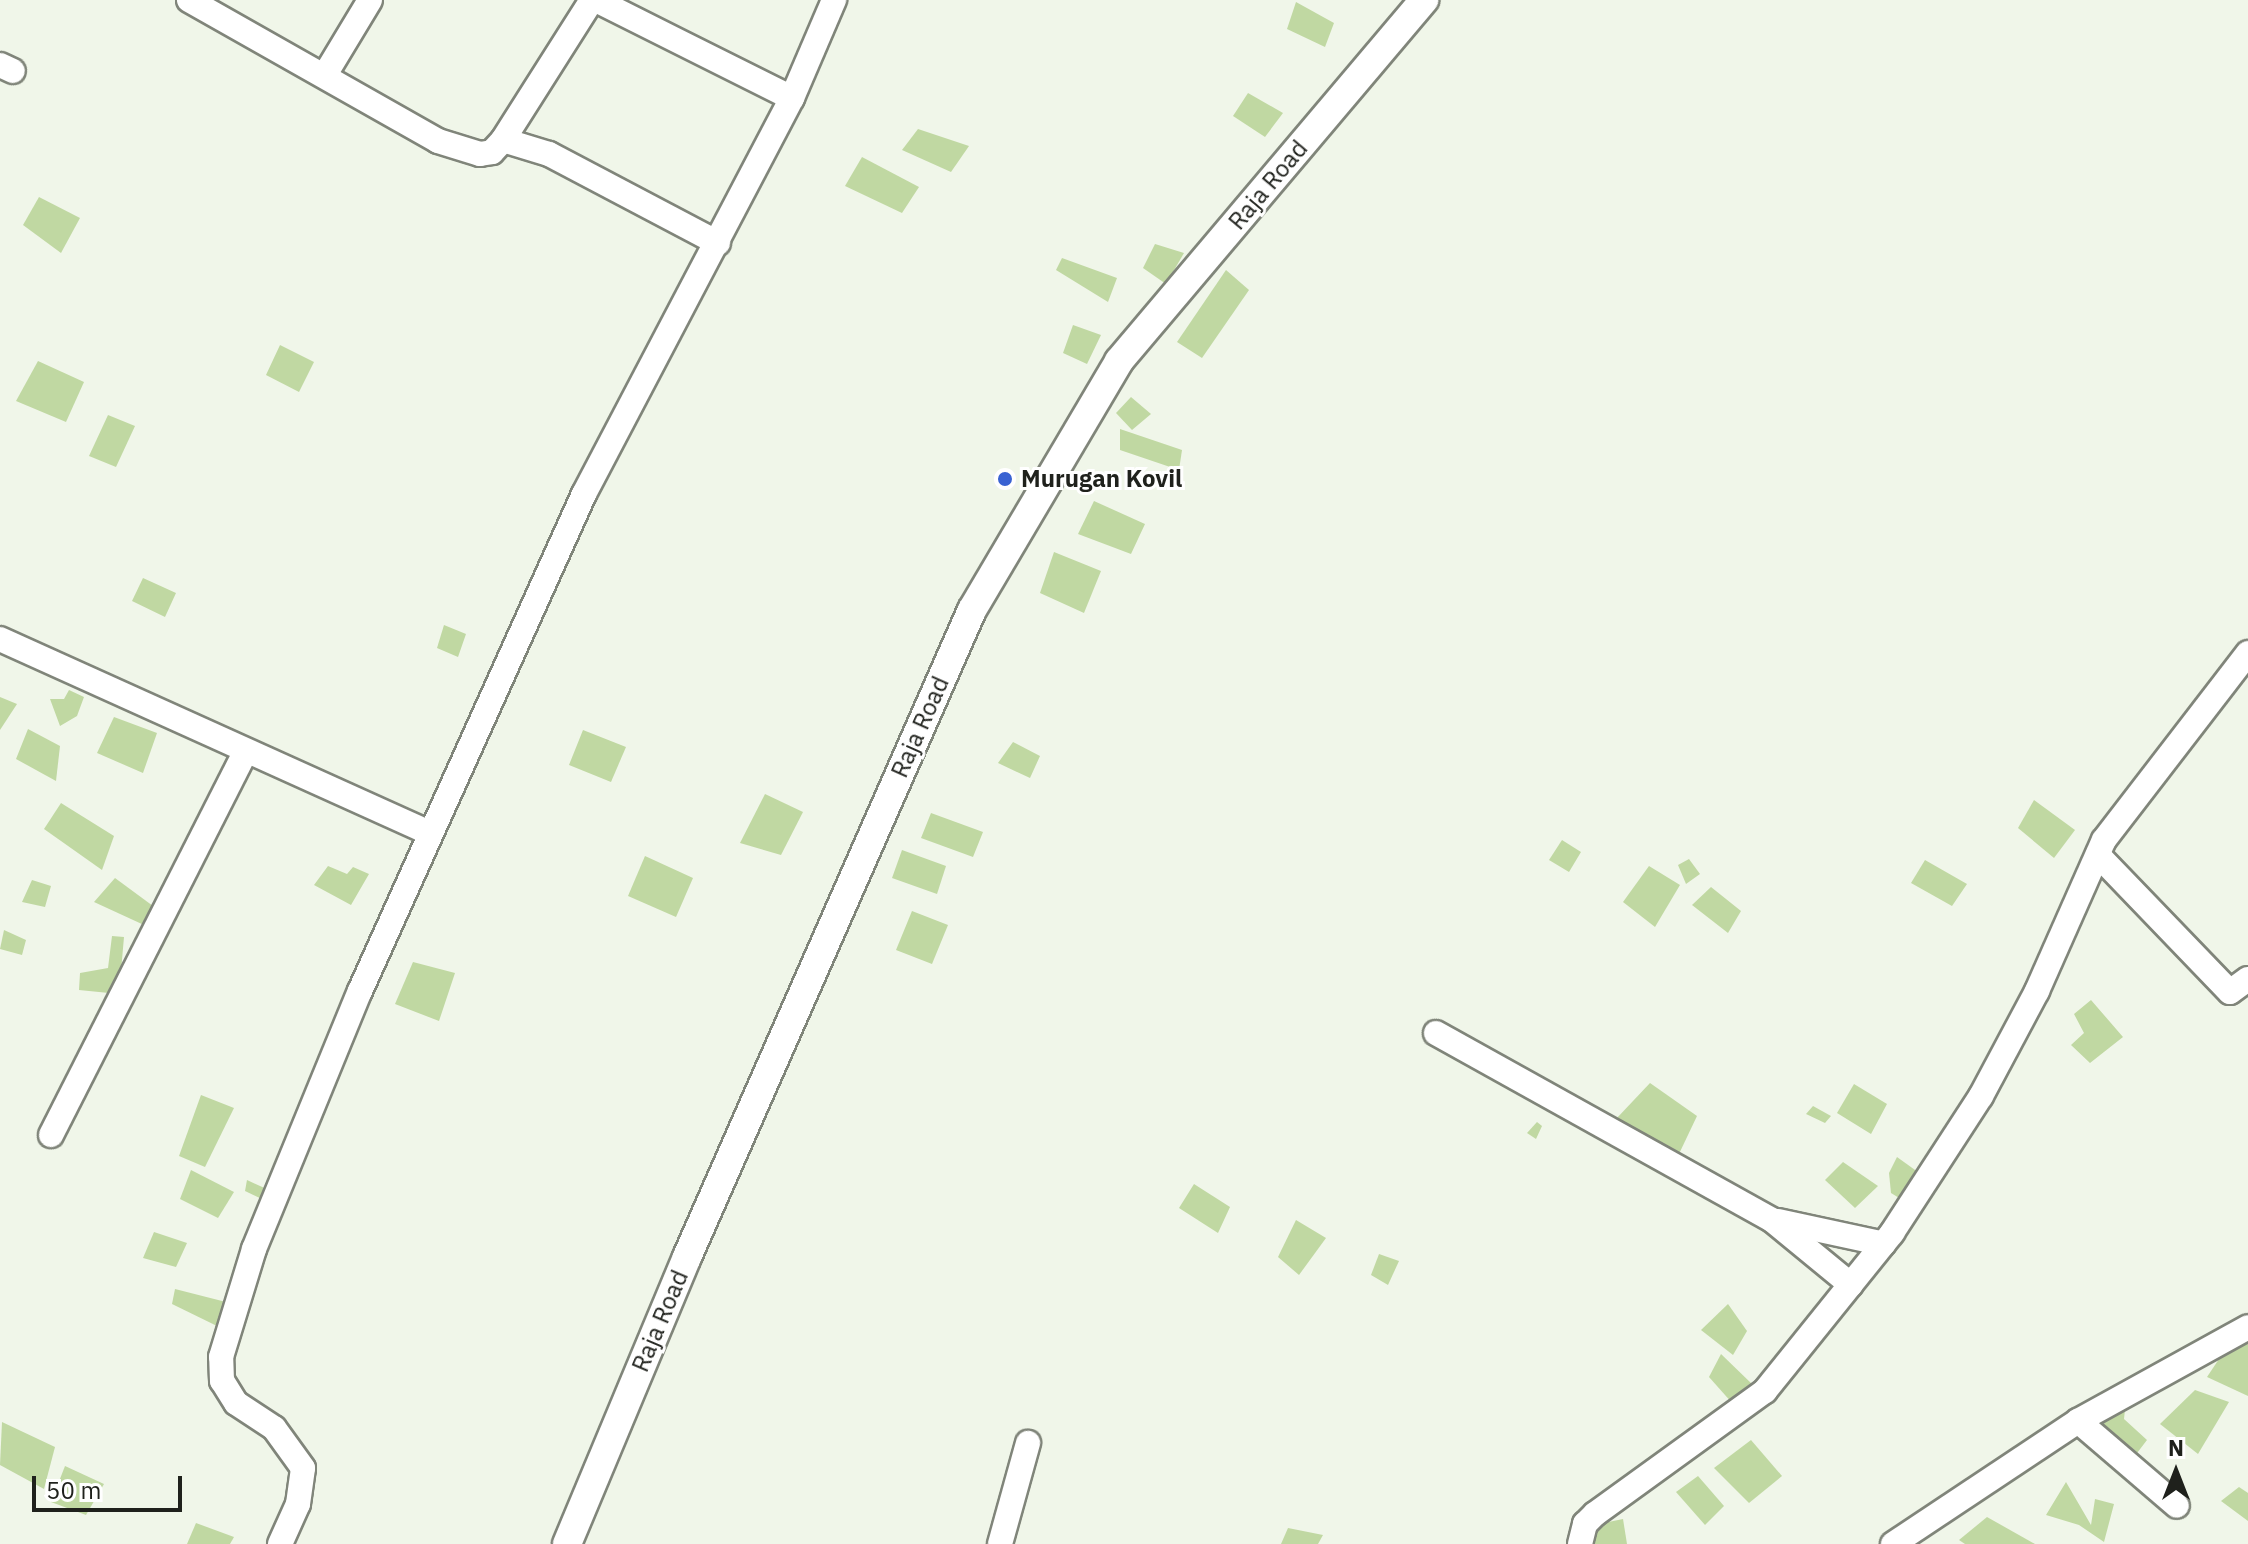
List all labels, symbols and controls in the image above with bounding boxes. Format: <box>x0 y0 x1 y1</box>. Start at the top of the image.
street label: Raja Road <box>1222 135 1314 235</box>
place label: Murugan Kovil <box>1021 465 1182 493</box>
marker: Murugan Kovil <box>996 470 1014 488</box>
street label: Raja Road <box>885 672 955 782</box>
street label: Raja Road <box>626 1266 694 1376</box>
north arrow <box>2136 1432 2216 1512</box>
text: N <box>2168 1433 2184 1462</box>
scale bar <box>36 1460 186 1510</box>
text: 50 m <box>46 1474 101 1506</box>

